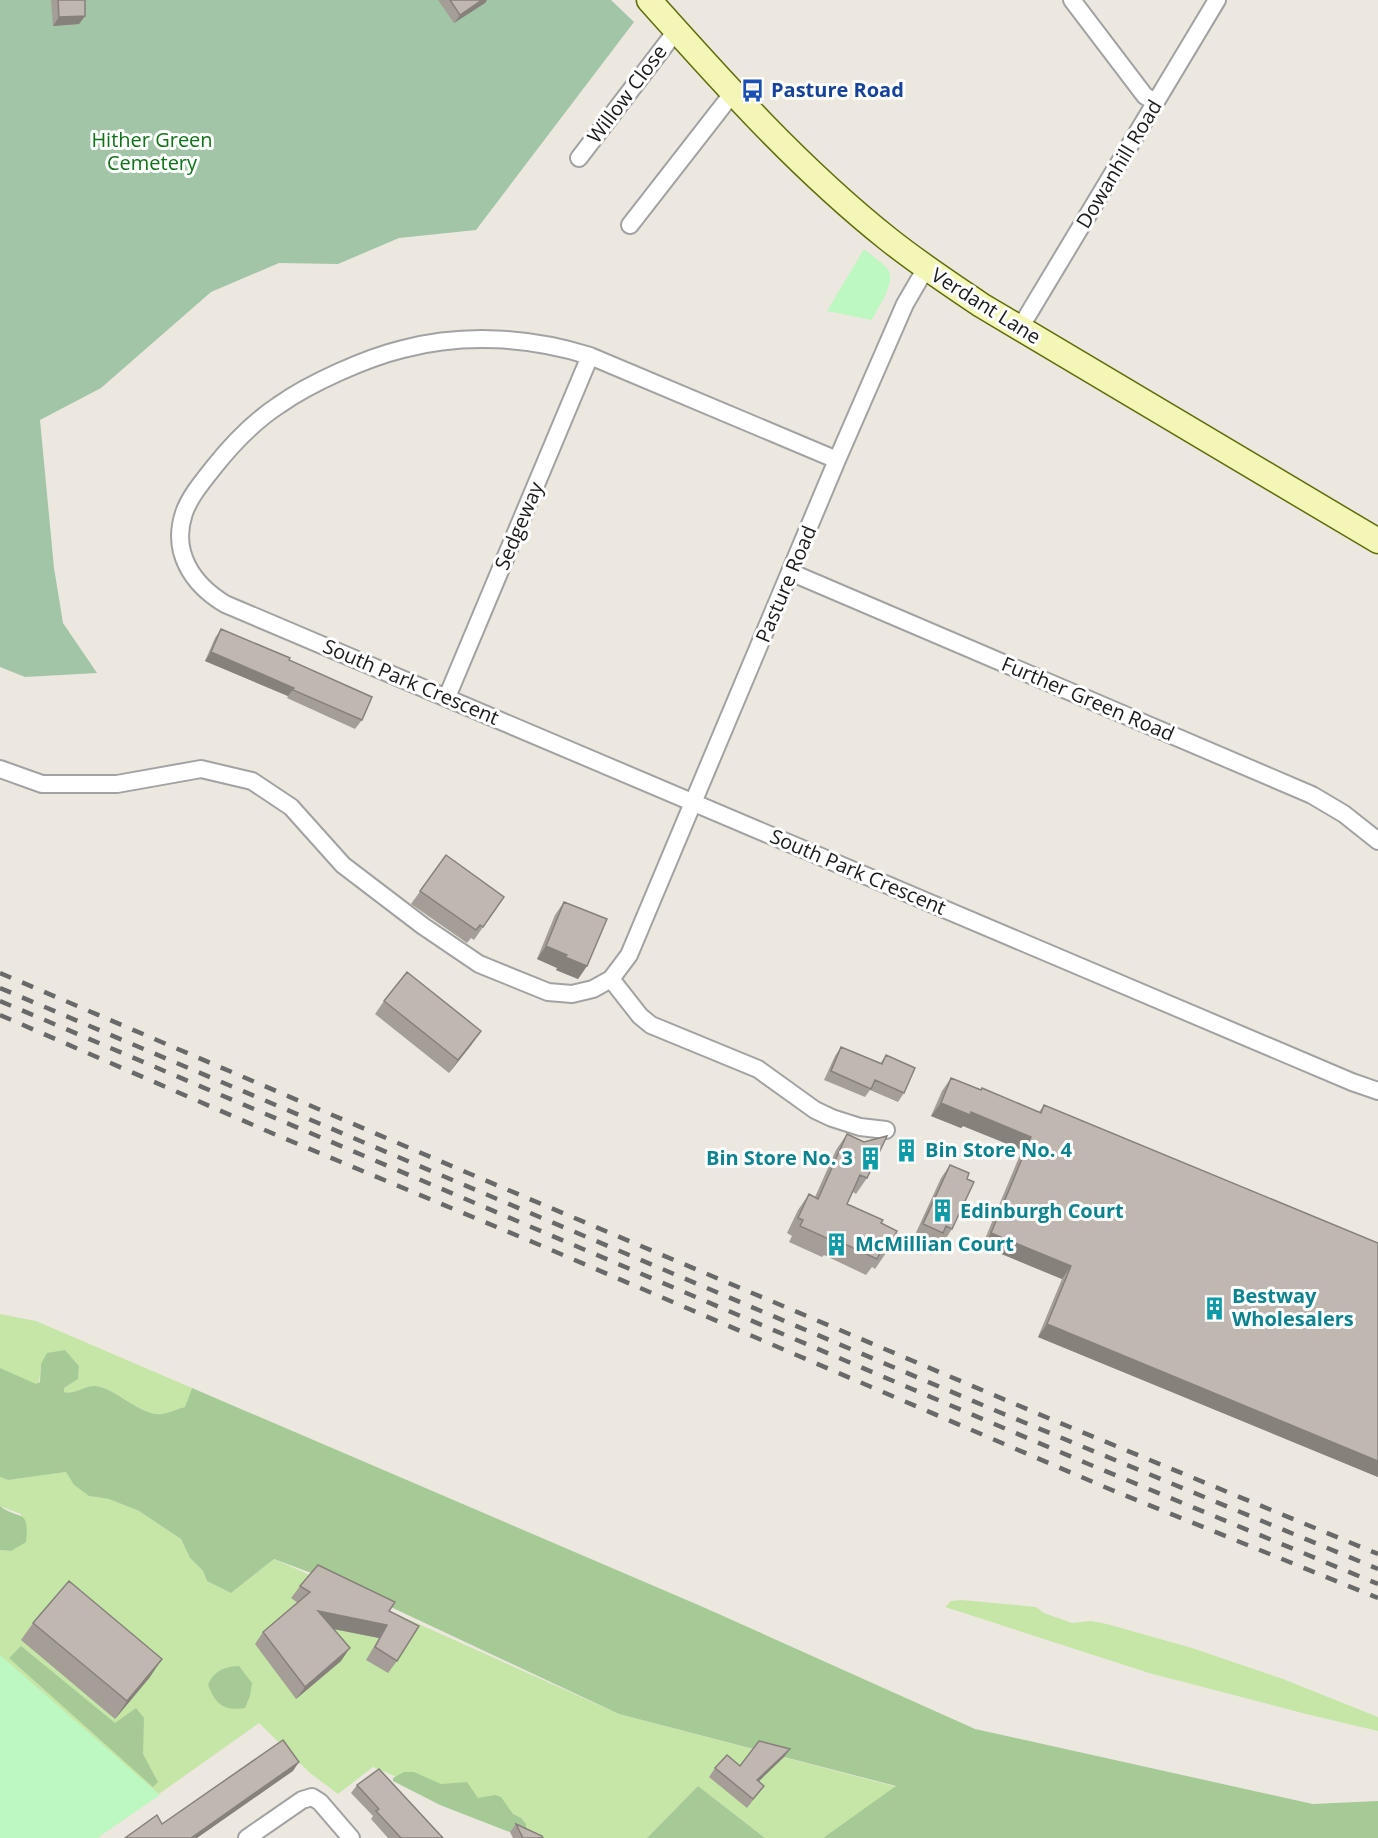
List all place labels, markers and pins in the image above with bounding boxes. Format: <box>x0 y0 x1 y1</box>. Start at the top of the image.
place label: Pasture Road <box>771 76 904 103</box>
bus stop icon: Pasture Road <box>740 77 766 103</box>
place label: Bin Store No. 4 <box>925 1136 1073 1163</box>
building icon: Bin Store No. 4 <box>894 1137 920 1163</box>
place label: Bin Store No. 3 <box>706 1144 853 1171</box>
building icon: Bin Store No. 3 <box>858 1145 884 1171</box>
place label: Edinburgh Court <box>960 1197 1124 1224</box>
building icon: Edinburgh Court <box>929 1198 955 1224</box>
place label: McMillian Court <box>855 1230 1014 1257</box>
building icon: McMillian Court <box>824 1231 850 1257</box>
place label: Bestway Wholesalers <box>1232 1282 1354 1332</box>
building icon: Bestway Wholesalers <box>1201 1295 1227 1321</box>

